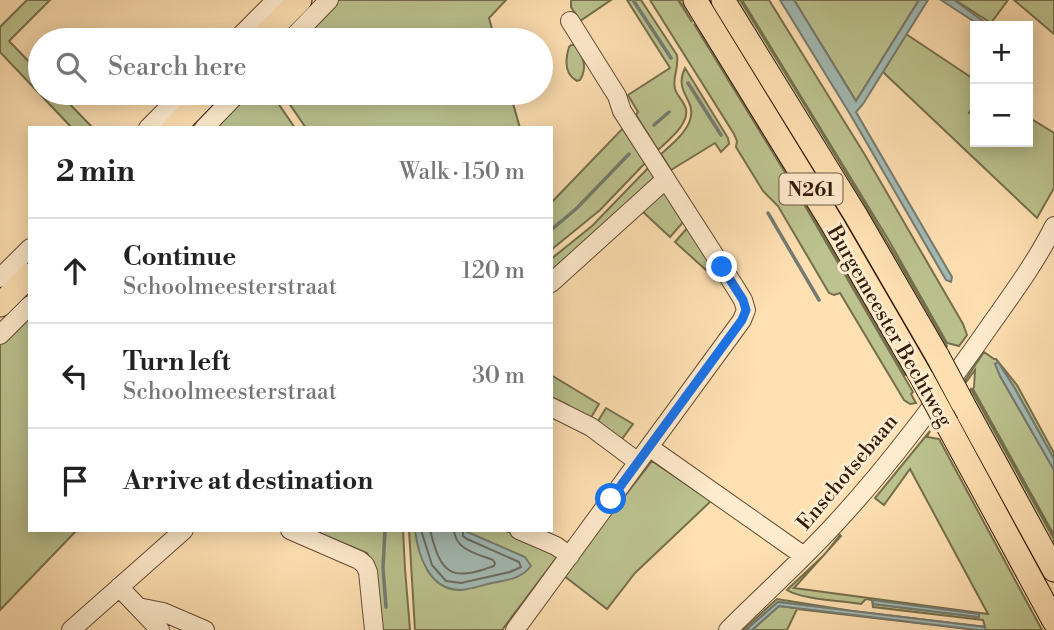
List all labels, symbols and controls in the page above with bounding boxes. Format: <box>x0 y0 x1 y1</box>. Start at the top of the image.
map controls <box>970 21 1033 147</box>
button: + <box>970 21 1033 84</box>
search box <box>28 28 553 105</box>
icon: search <box>52 48 90 86</box>
text: Search here <box>108 51 247 83</box>
button: − <box>970 84 1033 147</box>
text: 2 min <box>56 153 135 191</box>
text: Walk · 150 m <box>399 158 525 186</box>
road number: N261 <box>780 174 842 204</box>
street label: Burgemeester Bechtweg <box>820 220 958 432</box>
text: Continue <box>123 241 236 273</box>
route end <box>706 251 737 282</box>
icon: ahead <box>56 252 94 290</box>
text: 120 m <box>461 257 525 285</box>
text: Schoolmeesterstraat <box>123 273 337 301</box>
text: Turn left <box>123 346 231 378</box>
icon: left <box>56 357 94 395</box>
text: 30 m <box>472 362 525 390</box>
text: Schoolmeesterstraat <box>123 378 337 406</box>
street label: Enschotsebaan <box>792 409 904 536</box>
icon: arrive <box>56 462 94 500</box>
text: Arrive at destination <box>123 465 373 497</box>
route start <box>595 483 626 514</box>

